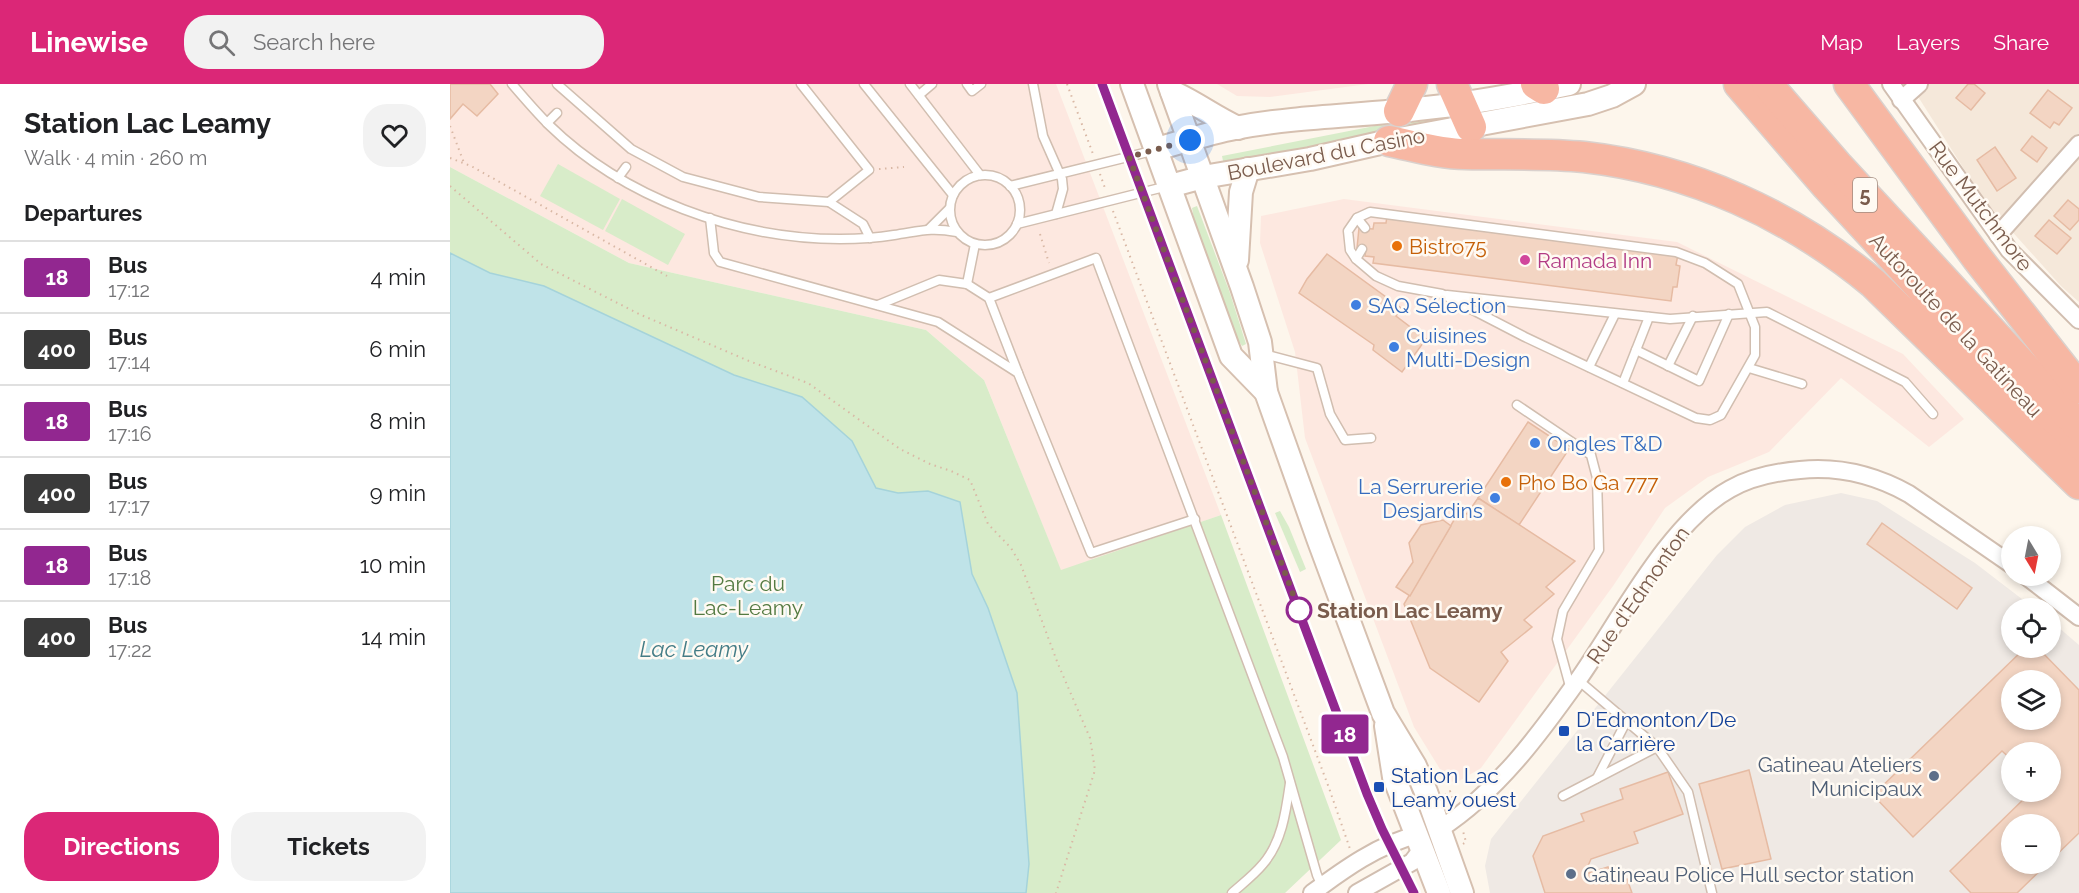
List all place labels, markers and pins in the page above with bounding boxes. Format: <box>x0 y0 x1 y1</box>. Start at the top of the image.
place label: Bistro75 <box>1409 234 1487 259</box>
marker: Bistro75 <box>1390 239 1404 253</box>
place label: Ramada Inn <box>1537 248 1652 273</box>
marker: Ramada Inn <box>1518 253 1532 267</box>
place label: SAQ Sélection <box>1368 293 1506 318</box>
marker: SAQ Sélection <box>1349 298 1363 312</box>
place label: Cuisines Multi-Design <box>1406 323 1530 372</box>
marker: Cuisines Multi-Design <box>1387 340 1401 354</box>
place label: Ongles T&D <box>1547 431 1663 456</box>
marker: Ongles T&D <box>1528 436 1542 450</box>
place label: Pho Bo Ga 777 <box>1518 470 1659 495</box>
place label: La Serrurerie Desjardins <box>1358 474 1483 523</box>
marker: Pho Bo Ga 777 <box>1499 475 1513 489</box>
marker: La Serrurerie Desjardins <box>1488 491 1502 505</box>
marker: Station Lac Leamy <box>1286 597 1312 623</box>
place label: Station Lac Leamy <box>1317 598 1503 623</box>
place label: D'Edmonton/De la Carrière <box>1576 707 1736 756</box>
marker: D'Edmonton/De la Carrière <box>1557 724 1571 738</box>
place label: Gatineau Ateliers Municipaux <box>1758 752 1922 801</box>
place label: Station Lac Leamy ouest <box>1391 763 1517 812</box>
marker: Gatineau Ateliers Municipaux <box>1927 769 1941 783</box>
marker: Station Lac Leamy ouest <box>1372 780 1386 794</box>
place label: Gatineau Police Hull sector station <box>1583 862 1914 887</box>
marker: Gatineau Police Hull sector station <box>1564 867 1578 881</box>

